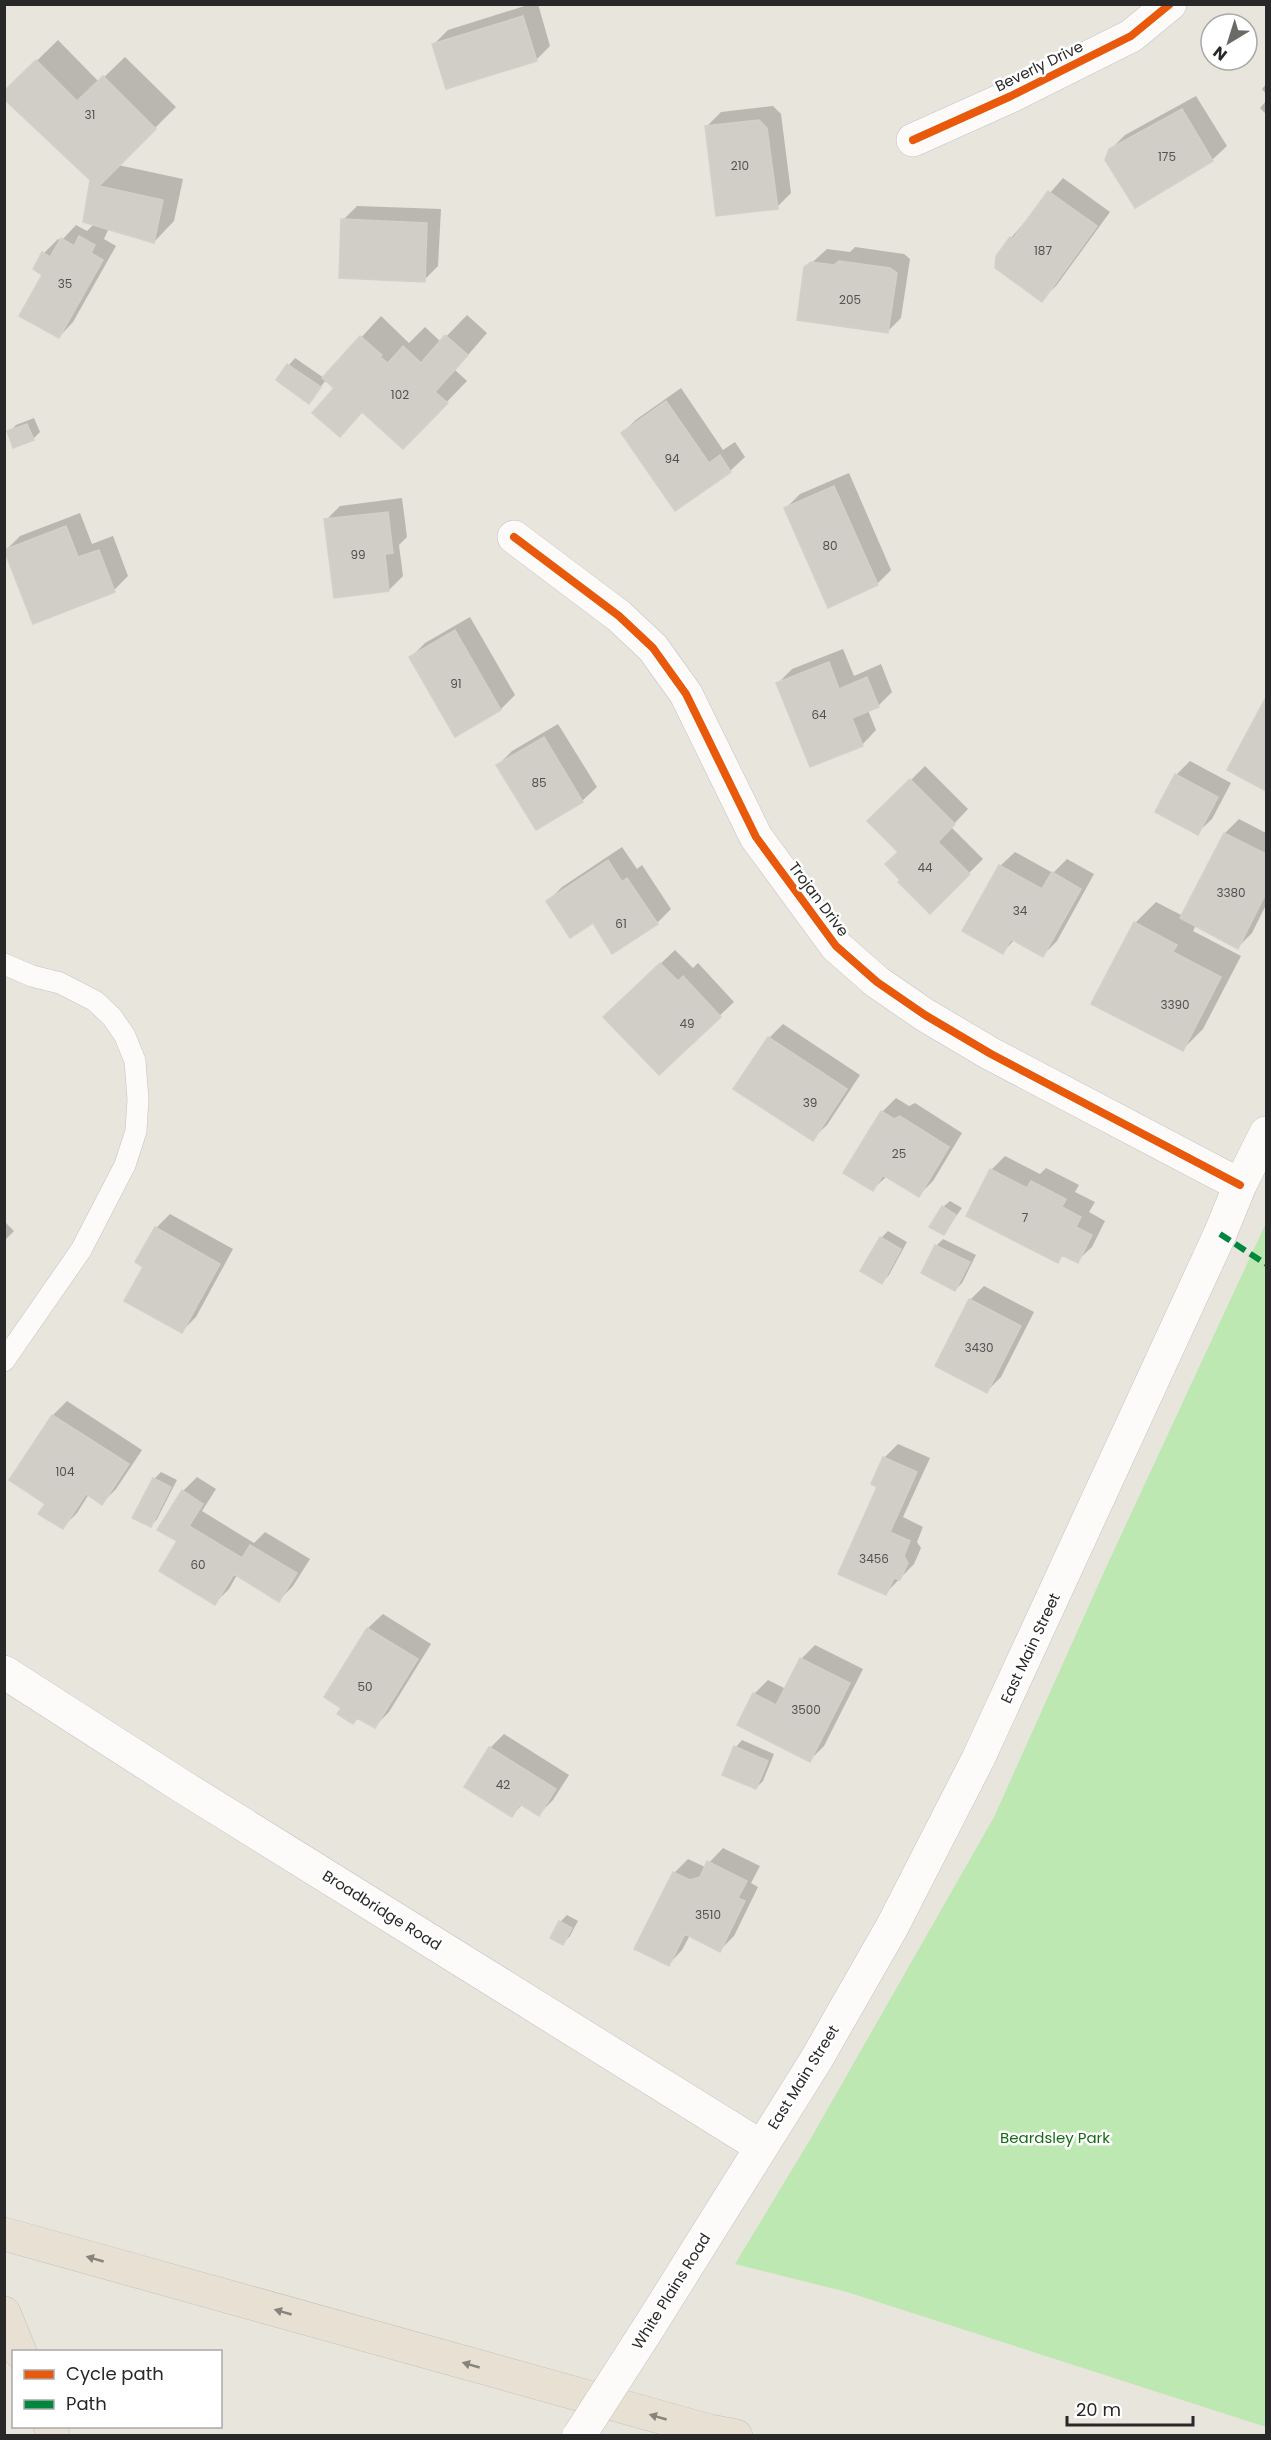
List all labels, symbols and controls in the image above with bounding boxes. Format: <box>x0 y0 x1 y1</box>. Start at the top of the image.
north arrow <box>1199 12 1259 72</box>
street label: Beverly Drive <box>991 36 1087 96</box>
text: N <box>1208 41 1232 66</box>
house number: 31 <box>85 106 95 123</box>
house number: 175 <box>1158 148 1176 165</box>
house number: 210 <box>731 157 749 174</box>
house number: 187 <box>1034 242 1052 259</box>
house number: 35 <box>58 275 72 292</box>
house number: 205 <box>839 291 861 308</box>
house number: 102 <box>391 386 409 403</box>
house number: 94 <box>664 450 680 467</box>
house number: 80 <box>822 537 838 554</box>
house number: 99 <box>350 546 366 563</box>
house number: 91 <box>450 675 462 692</box>
house number: 64 <box>811 706 827 723</box>
house number: 85 <box>531 774 547 791</box>
street label: Trojan Drive <box>784 857 854 941</box>
house number: 44 <box>917 859 933 876</box>
house number: 3380 <box>1216 884 1246 901</box>
house number: 34 <box>1013 902 1028 919</box>
house number: 61 <box>615 915 627 932</box>
house number: 3390 <box>1160 996 1190 1013</box>
house number: 49 <box>679 1015 695 1032</box>
house number: 39 <box>803 1094 817 1111</box>
house number: 25 <box>892 1145 906 1162</box>
house number: 7 <box>1022 1209 1029 1226</box>
house number: 3430 <box>964 1339 994 1356</box>
house number: 104 <box>56 1463 75 1480</box>
house number: 3456 <box>859 1550 889 1567</box>
house number: 60 <box>190 1556 206 1573</box>
street label: East Main Street <box>995 1589 1065 1707</box>
house number: 50 <box>357 1678 373 1695</box>
house number: 3500 <box>791 1701 821 1718</box>
house number: 42 <box>496 1776 510 1793</box>
street label: Broadbridge Road <box>318 1865 446 1955</box>
house number: 3510 <box>695 1906 721 1923</box>
street label: East Main Street <box>762 2021 844 2133</box>
park label: Beardsley Park <box>1000 2127 1110 2148</box>
street label: White Plains Road <box>627 2229 715 2353</box>
one-way arrow <box>86 2254 104 2263</box>
one-way arrow <box>274 2307 292 2316</box>
legend <box>12 2350 222 2428</box>
one-way arrow <box>461 2360 479 2369</box>
text: Cycle path <box>66 2361 164 2386</box>
scale bar <box>1067 2389 1193 2427</box>
text: Path <box>66 2391 107 2416</box>
text: 20 m <box>1076 2397 1121 2422</box>
one-way arrow <box>649 2412 667 2421</box>

